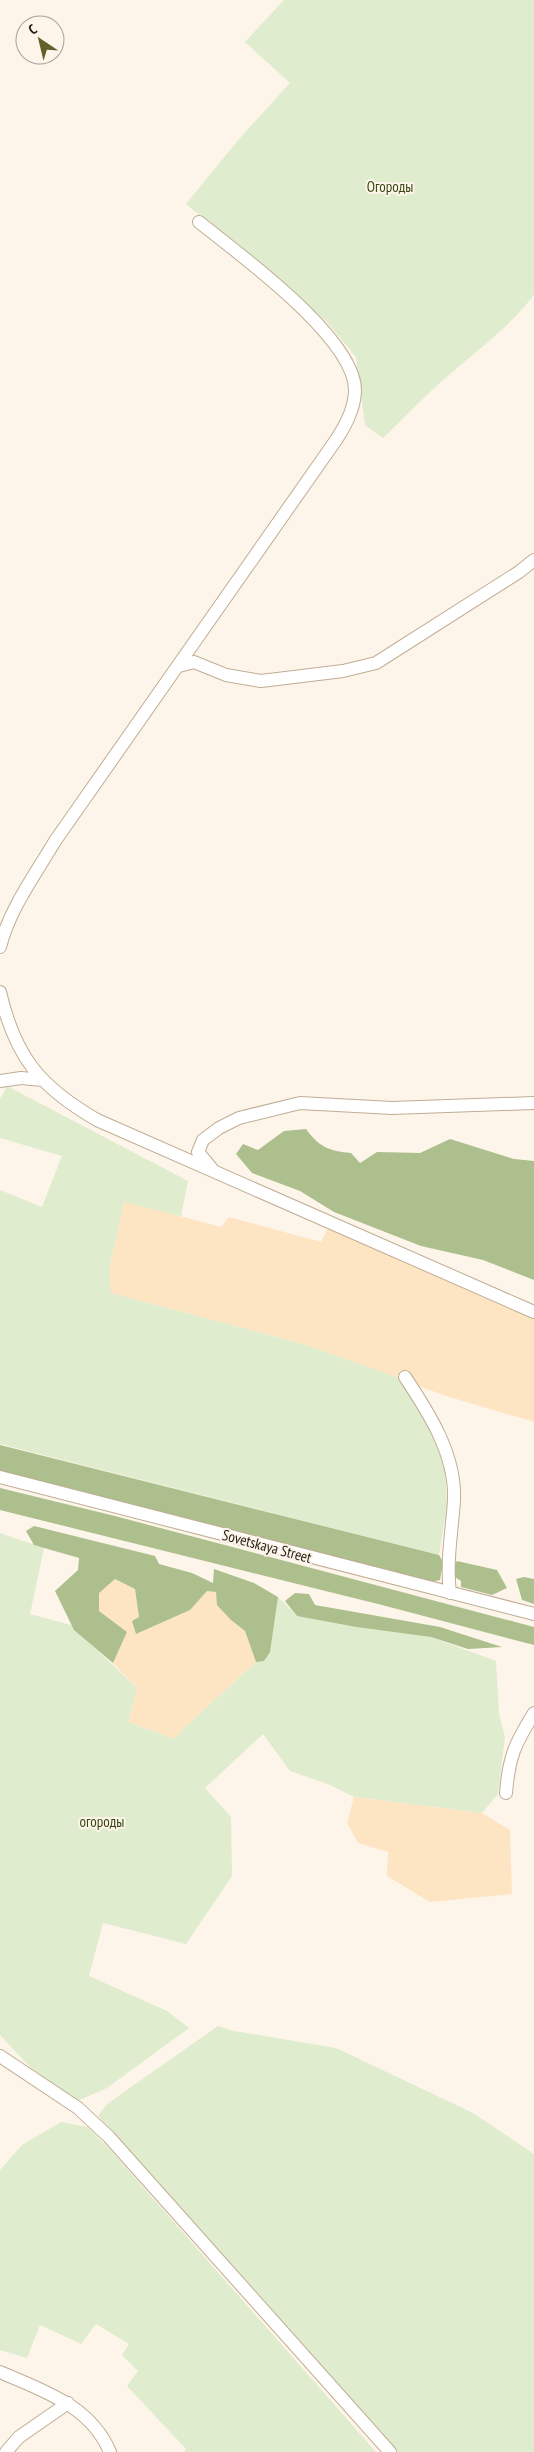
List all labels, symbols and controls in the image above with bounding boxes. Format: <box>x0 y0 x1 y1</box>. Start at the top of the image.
north arrow <box>15 15 65 65</box>
text: С <box>25 20 41 39</box>
park label: Огороды <box>367 177 413 196</box>
street label: Sovetskaya Street <box>220 1525 314 1567</box>
park label: огороды <box>80 1812 124 1831</box>

